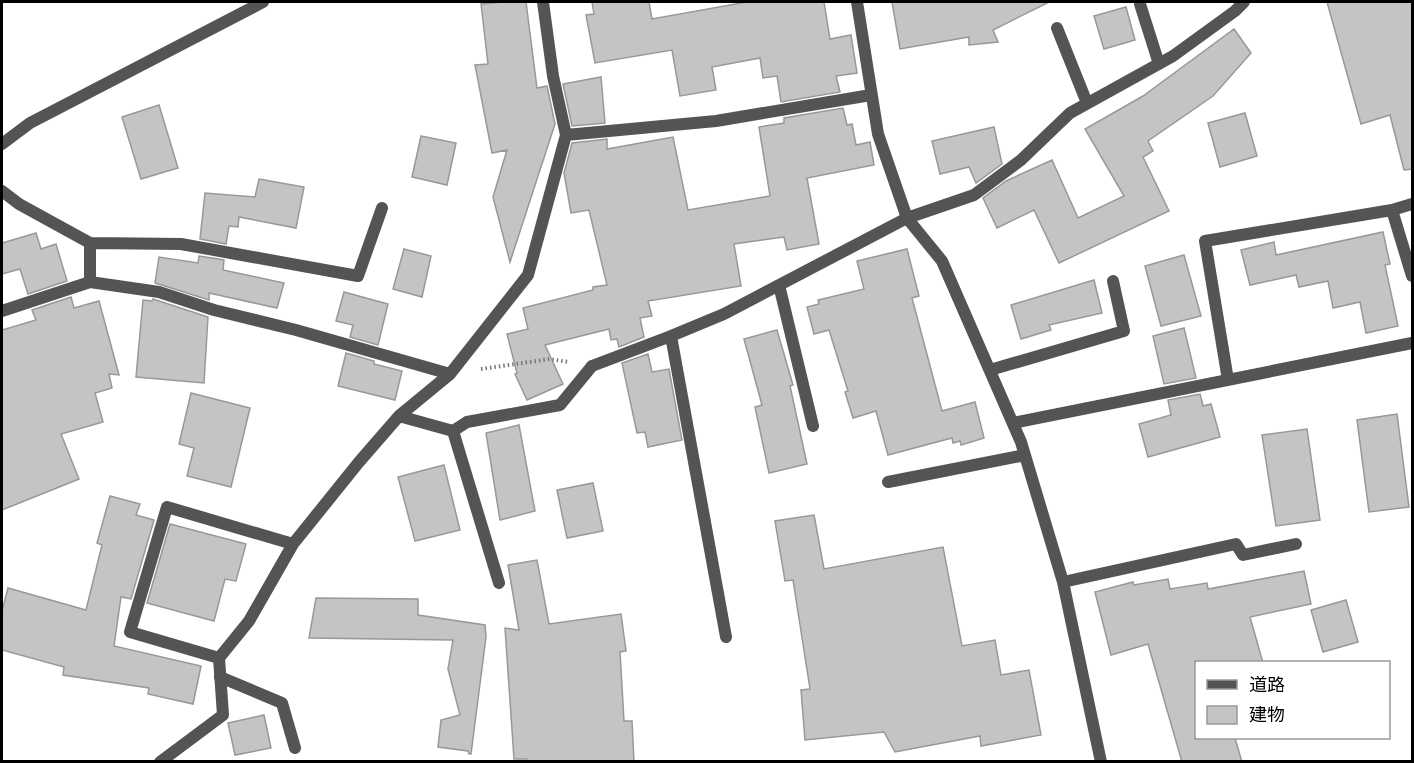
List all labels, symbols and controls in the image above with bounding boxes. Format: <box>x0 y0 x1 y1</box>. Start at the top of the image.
legend <box>1195 661 1390 739</box>
text: 道路 <box>1249 675 1285 695</box>
text: 建物 <box>1249 705 1285 725</box>

